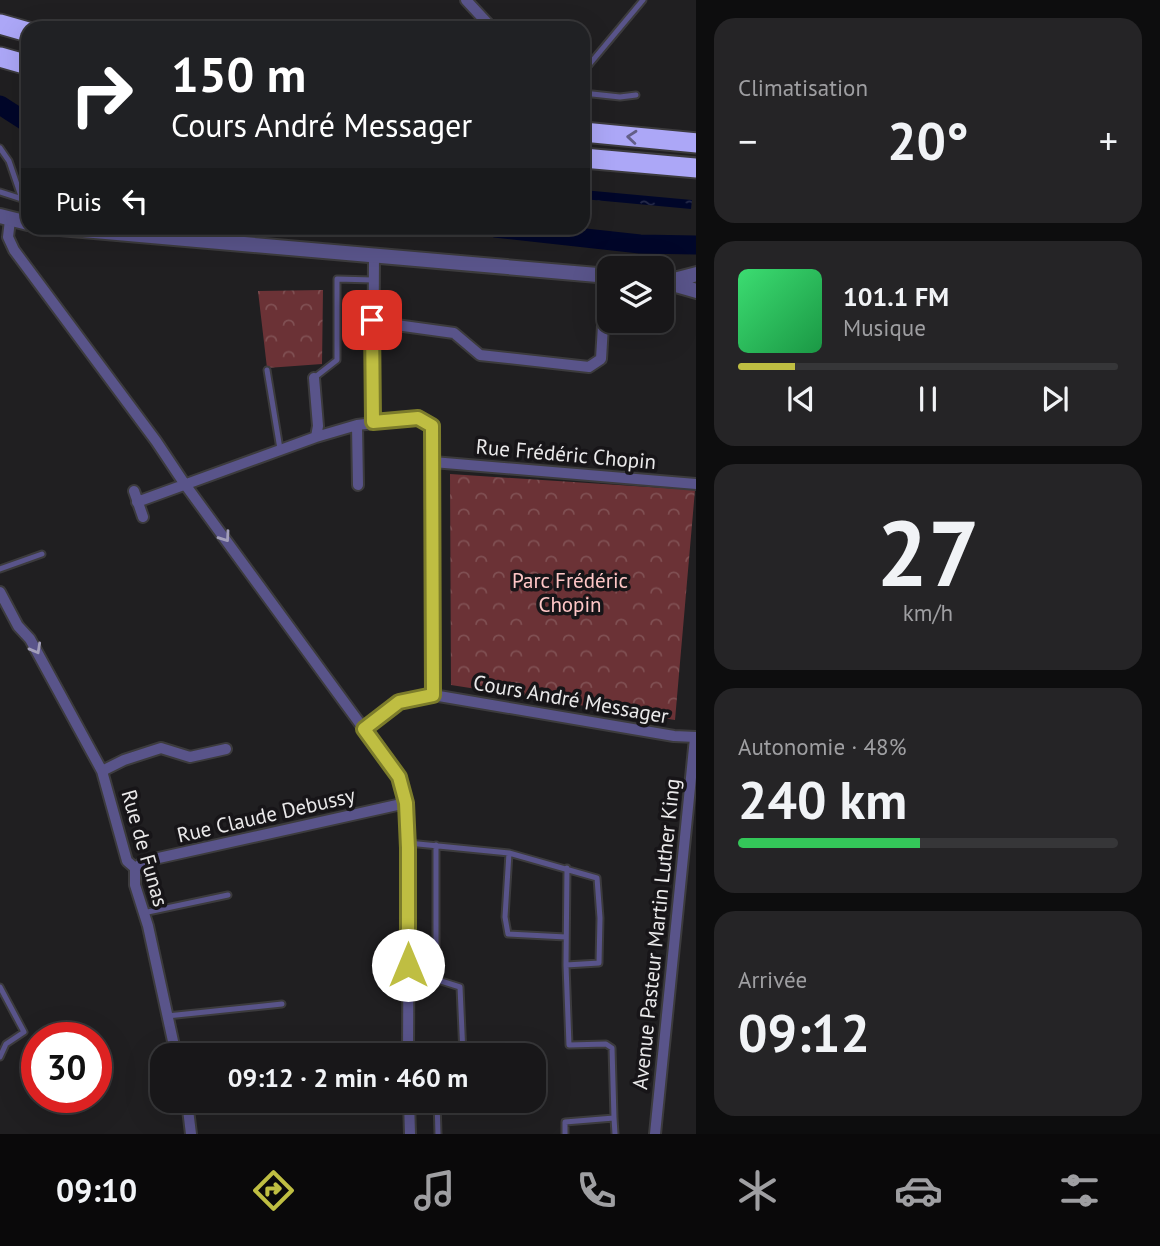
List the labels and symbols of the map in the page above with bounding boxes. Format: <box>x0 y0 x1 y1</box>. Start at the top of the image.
one-way arrow <box>626 130 637 145</box>
pin <box>342 290 402 350</box>
street label: Rue Frédéric Chopin <box>475 433 657 475</box>
one-way arrow <box>217 530 229 542</box>
park label: Parc Frédéric Chopin <box>512 567 628 618</box>
one-way arrow <box>27 642 41 655</box>
street label: Cours André Messager <box>471 669 671 729</box>
street label: Avenue Pasteur Martin Luther King <box>626 777 686 1091</box>
street label: Rue Claude Debussy <box>174 781 358 849</box>
street label: Rue de Funas <box>115 786 175 910</box>
position arrow <box>371 928 445 1002</box>
speed limit sign: 30 <box>21 1022 112 1113</box>

